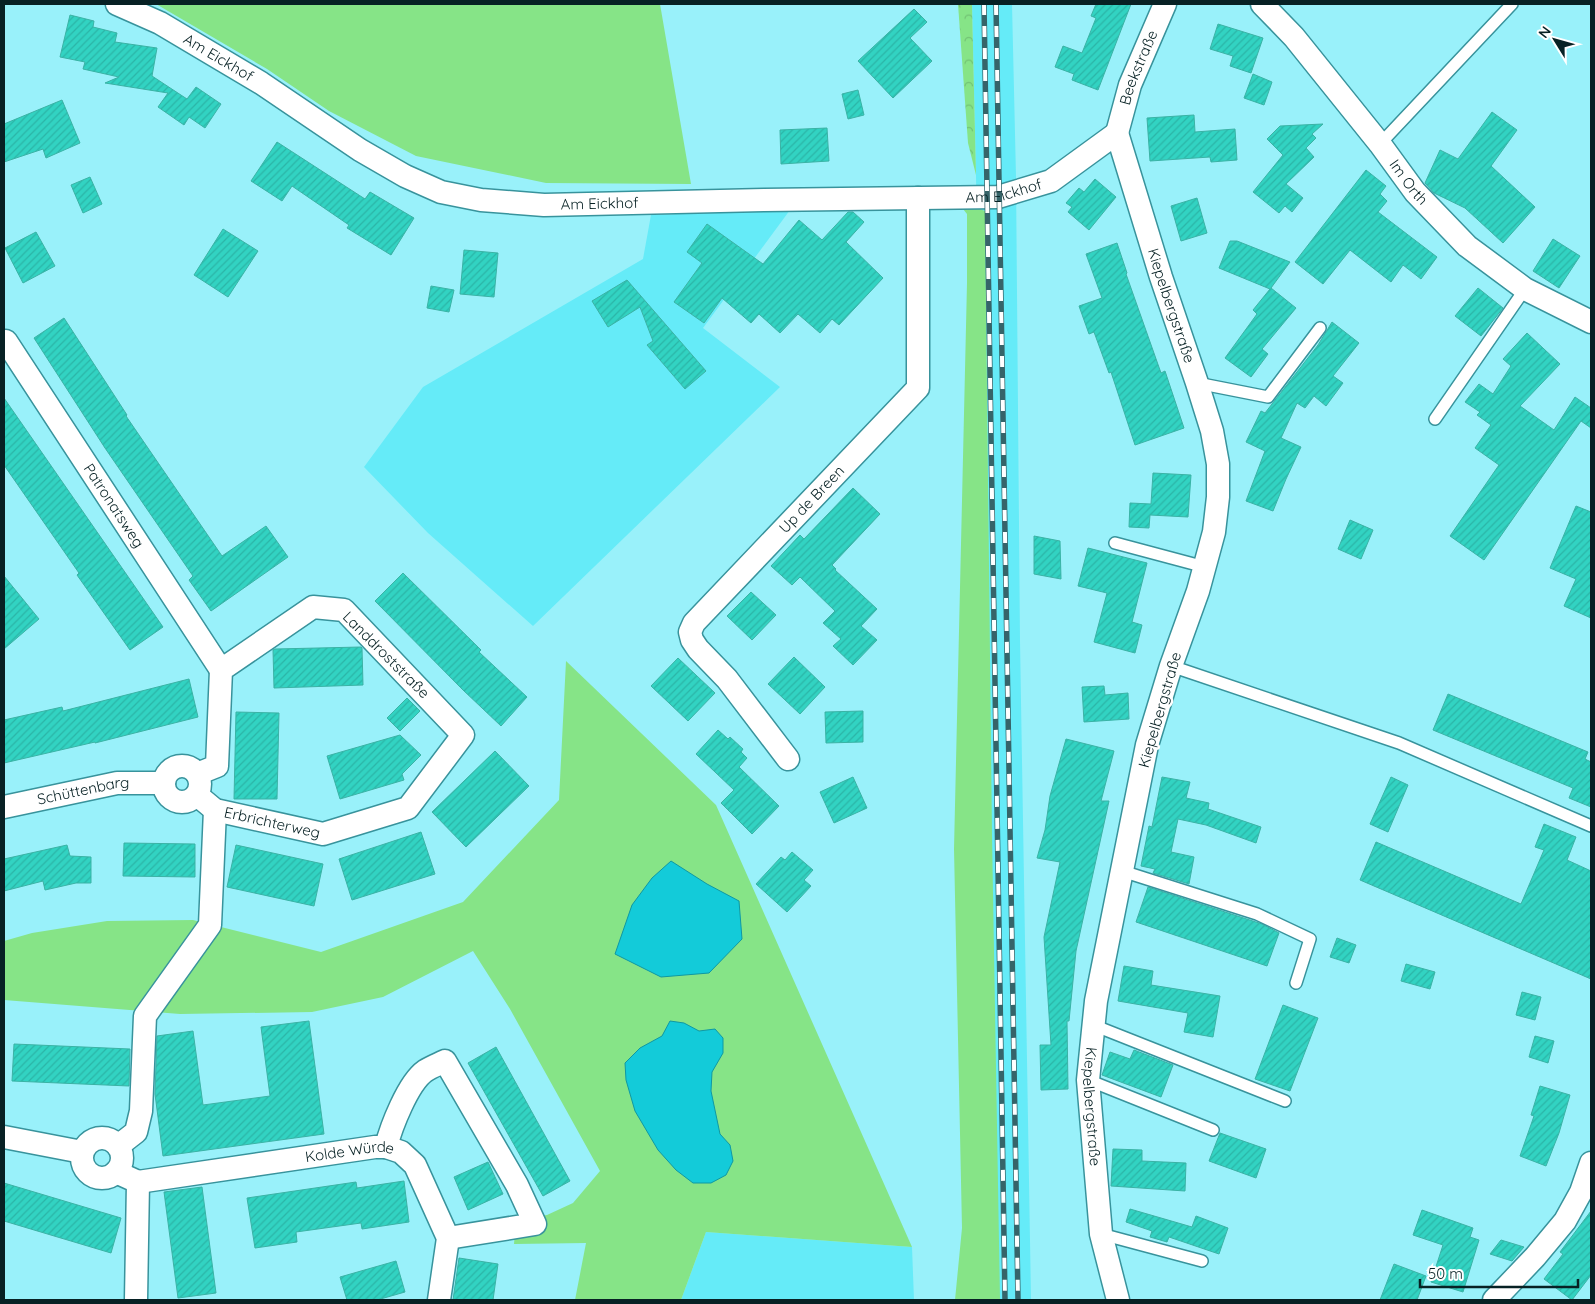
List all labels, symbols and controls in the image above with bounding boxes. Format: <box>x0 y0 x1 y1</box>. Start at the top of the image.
north arrow <box>1530 15 1580 65</box>
text: N <box>1534 23 1555 42</box>
street label: Beekstraße <box>1115 27 1162 107</box>
street label: Am Eickhof <box>180 29 258 86</box>
street label: Im Orth <box>1385 155 1432 209</box>
street label: Am Eickhof <box>965 174 1045 206</box>
street label: Am Eickhof <box>560 193 639 214</box>
street label: Kiepelbergstraße <box>1144 246 1199 365</box>
street label: Patronatsweg <box>80 460 148 551</box>
street label: Up de Breen <box>775 461 848 537</box>
street label: Landdroststraße <box>339 607 434 702</box>
street label: Kiepelbergstraße <box>1134 650 1185 770</box>
street label: Schüttenbarg <box>35 773 129 809</box>
street label: Erbrichterweg <box>222 802 322 842</box>
street label: Kiepelbergstraße <box>1079 1046 1105 1167</box>
street label: Kolde Würde <box>304 1137 397 1166</box>
scale bar <box>1420 1256 1578 1288</box>
text: 50 m <box>1428 1264 1463 1283</box>

